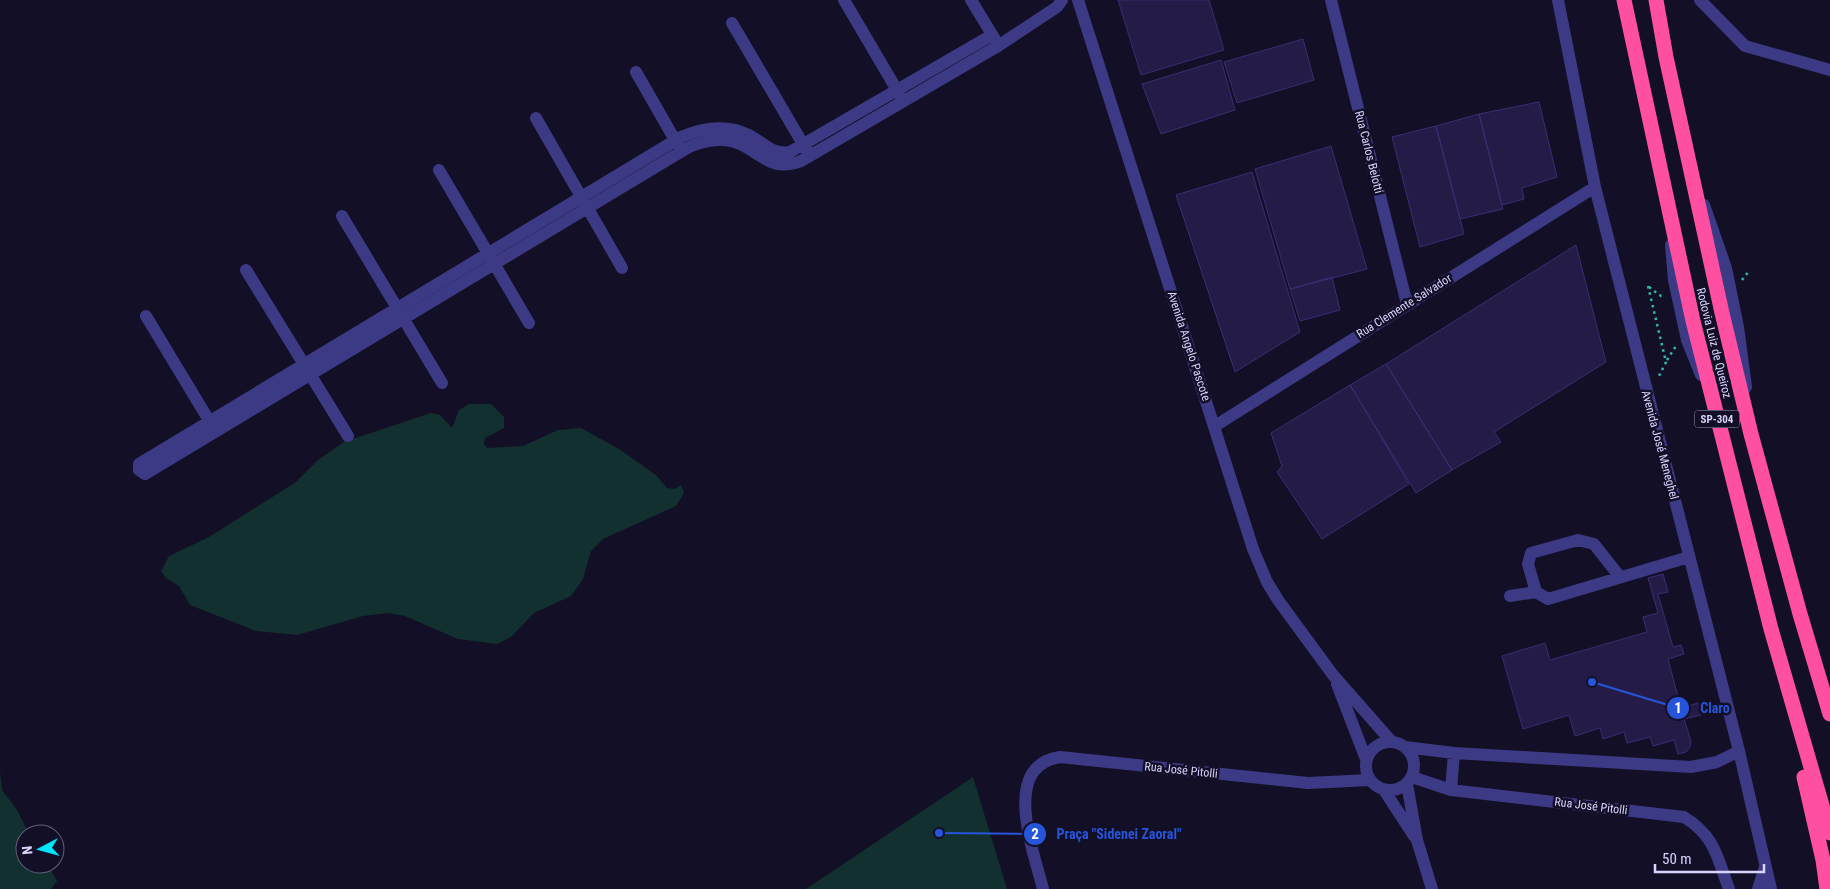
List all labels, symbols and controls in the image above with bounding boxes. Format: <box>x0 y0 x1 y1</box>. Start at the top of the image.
street label: Rua Carlos Belotti <box>1352 109 1386 195</box>
street label: Rua Clemente Salvador <box>1354 271 1454 341</box>
street label: Rodovia Luiz de Queiroz <box>1694 286 1734 400</box>
street label: Avenida Angelo Pascote <box>1165 289 1213 403</box>
street label: Avenida José Meneghel <box>1639 389 1681 501</box>
road number: SP-304 <box>1694 410 1740 428</box>
callout: Claro <box>1665 693 1740 722</box>
text: 1 <box>1674 699 1682 717</box>
text: Claro <box>1700 700 1730 716</box>
street label: Rua José Pitolli <box>1144 759 1218 781</box>
street label: Rua José Pitolli <box>1554 795 1628 817</box>
callout: Praça "Sidenei Zaoral" <box>1022 819 1192 848</box>
north arrow <box>15 824 65 874</box>
text: 2 <box>1031 825 1039 843</box>
text: Praça "Sidenei Zaoral" <box>1057 826 1182 842</box>
scale bar <box>1655 842 1764 874</box>
text: N <box>19 845 35 855</box>
text: 50 m <box>1662 850 1692 868</box>

